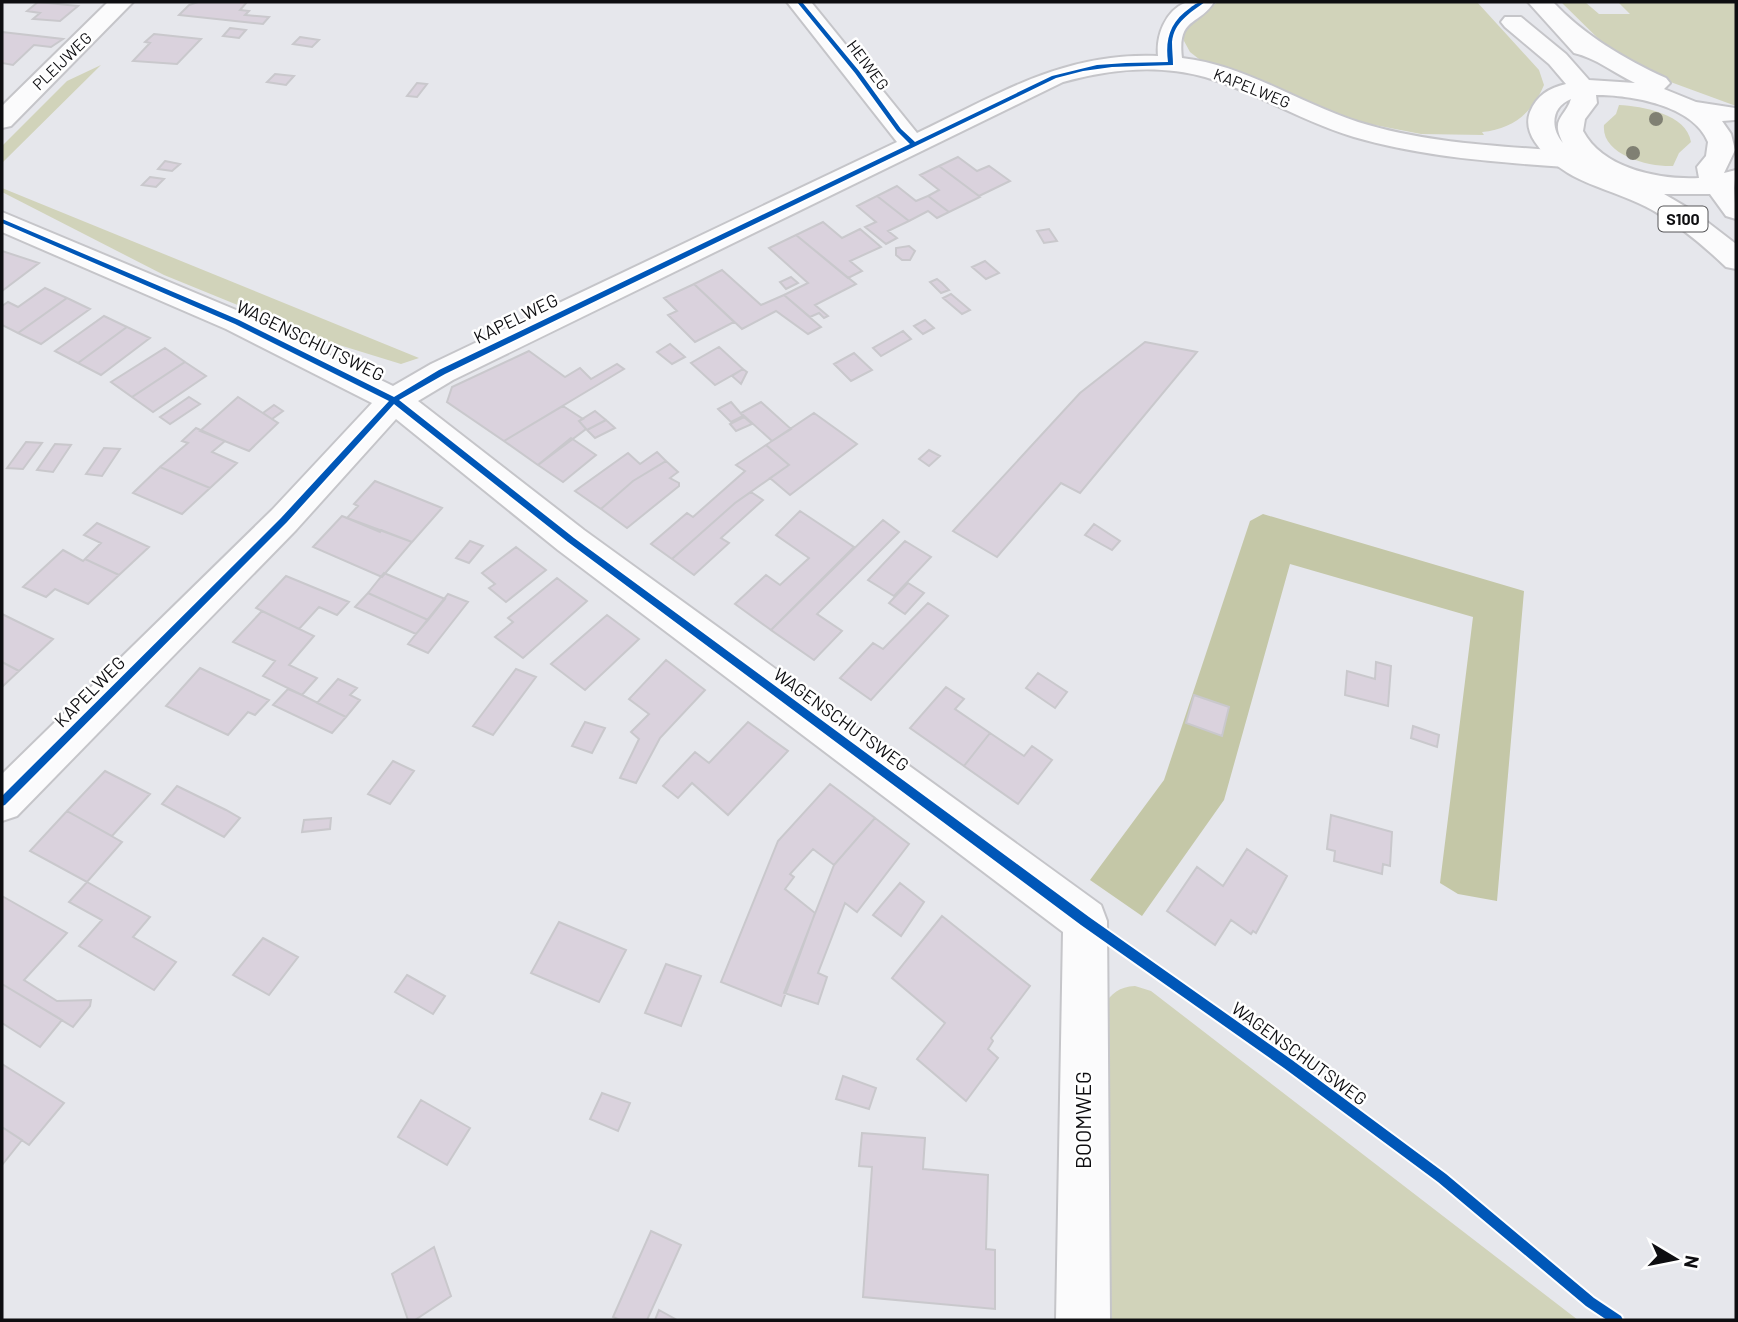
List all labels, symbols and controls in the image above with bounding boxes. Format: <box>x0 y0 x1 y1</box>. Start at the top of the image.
street label: PLEIJWEG <box>28 28 95 94</box>
street label: HEIWEG <box>843 36 893 93</box>
street label: KAPELWEG <box>1211 64 1293 112</box>
road number: S100 <box>1658 206 1708 232</box>
street label: KAPELWEG <box>470 288 561 348</box>
street label: WAGENSCHUTSWEG <box>233 295 388 385</box>
street label: KAPELWEG <box>49 651 129 731</box>
street label: WAGENSCHUTSWEG <box>770 663 914 776</box>
street label: WAGENSCHUTSWEG <box>1228 997 1372 1110</box>
street label: BOOMWEG <box>1070 1071 1095 1169</box>
north arrow <box>1640 1224 1710 1294</box>
text: N <box>1680 1254 1705 1270</box>

